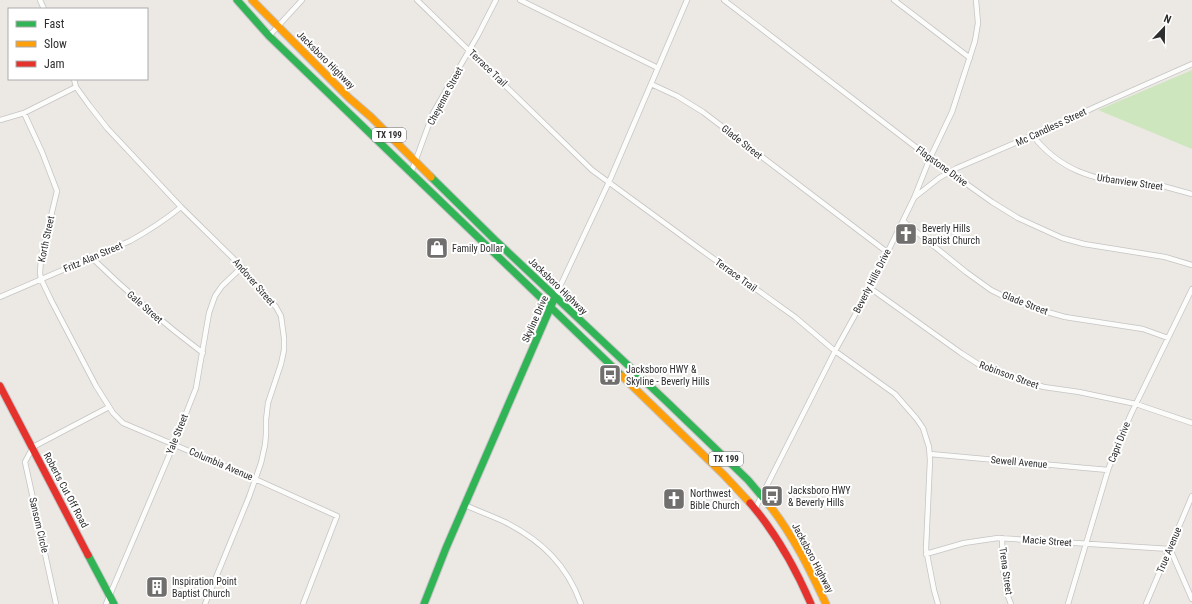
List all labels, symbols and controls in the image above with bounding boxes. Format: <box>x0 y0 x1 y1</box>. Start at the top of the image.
legend <box>8 8 148 80</box>
north arrow <box>1144 8 1184 48</box>
text: N <box>1162 12 1173 27</box>
text: Fast <box>44 17 65 31</box>
street label: Jacksboro Highway <box>295 29 357 91</box>
text: Slow <box>44 37 67 51</box>
street label: Terrace Trail <box>467 47 509 89</box>
text: Jam <box>44 57 65 71</box>
street label: Cheyenne Street <box>425 65 465 127</box>
street label: Mc Candless Street <box>1014 106 1088 148</box>
street label: Glade Street <box>720 123 764 161</box>
road number: TX 199 <box>372 128 406 142</box>
street label: Flagstone Drive <box>914 144 970 189</box>
street label: Urbanview Street <box>1096 172 1164 192</box>
street label: Korth Street <box>36 215 56 263</box>
church icon: Beverly Hills Baptist Church <box>893 221 919 247</box>
place label: Beverly Hills Baptist Church <box>922 223 980 246</box>
shop icon: Family Dollar <box>424 235 450 261</box>
street label: Fritz Alan Street <box>62 240 124 274</box>
place label: Family Dollar <box>452 243 503 254</box>
street label: Beverly Hills Drive <box>851 247 893 315</box>
street label: Jacksboro Highway <box>526 255 590 317</box>
street label: Andover Street <box>231 256 277 308</box>
street label: Terrace Trail <box>713 256 759 294</box>
street label: Gale Street <box>125 289 165 325</box>
street label: Glade Street <box>1000 289 1050 317</box>
street label: Skyline Drive <box>520 294 550 344</box>
street label: Robinson Street <box>978 359 1040 391</box>
bus stop icon: Jacksboro HWY & Skyline - Beverly Hills <box>597 362 623 388</box>
place label: Jacksboro HWY & Skyline - Beverly Hills <box>626 364 710 387</box>
street label: Yale Street <box>164 412 190 456</box>
street label: Capri Drive <box>1106 420 1132 464</box>
street label: Columbia Avenue <box>187 446 255 483</box>
street label: Roberts Cut Off Road <box>42 451 90 529</box>
road number: TX 199 <box>709 452 743 466</box>
street label: Sewell Avenue <box>990 454 1048 470</box>
bus stop icon: Jacksboro HWY & Beverly Hills <box>759 483 785 509</box>
place label: Jacksboro HWY & Beverly Hills <box>788 485 851 508</box>
church icon: Northwest Bible Church <box>661 486 687 512</box>
place label: Northwest Bible Church <box>690 488 740 511</box>
street label: Sansom Circle <box>27 496 51 554</box>
street label: Jacksboro Highway <box>790 521 836 595</box>
street label: True Avenue <box>1154 525 1184 574</box>
street label: Macie Street <box>1022 534 1072 548</box>
street label: Trena Street <box>997 547 1015 595</box>
building icon: Inspiration Point Baptist Church <box>144 574 170 600</box>
place label: Inspiration Point Baptist Church <box>172 576 237 599</box>

